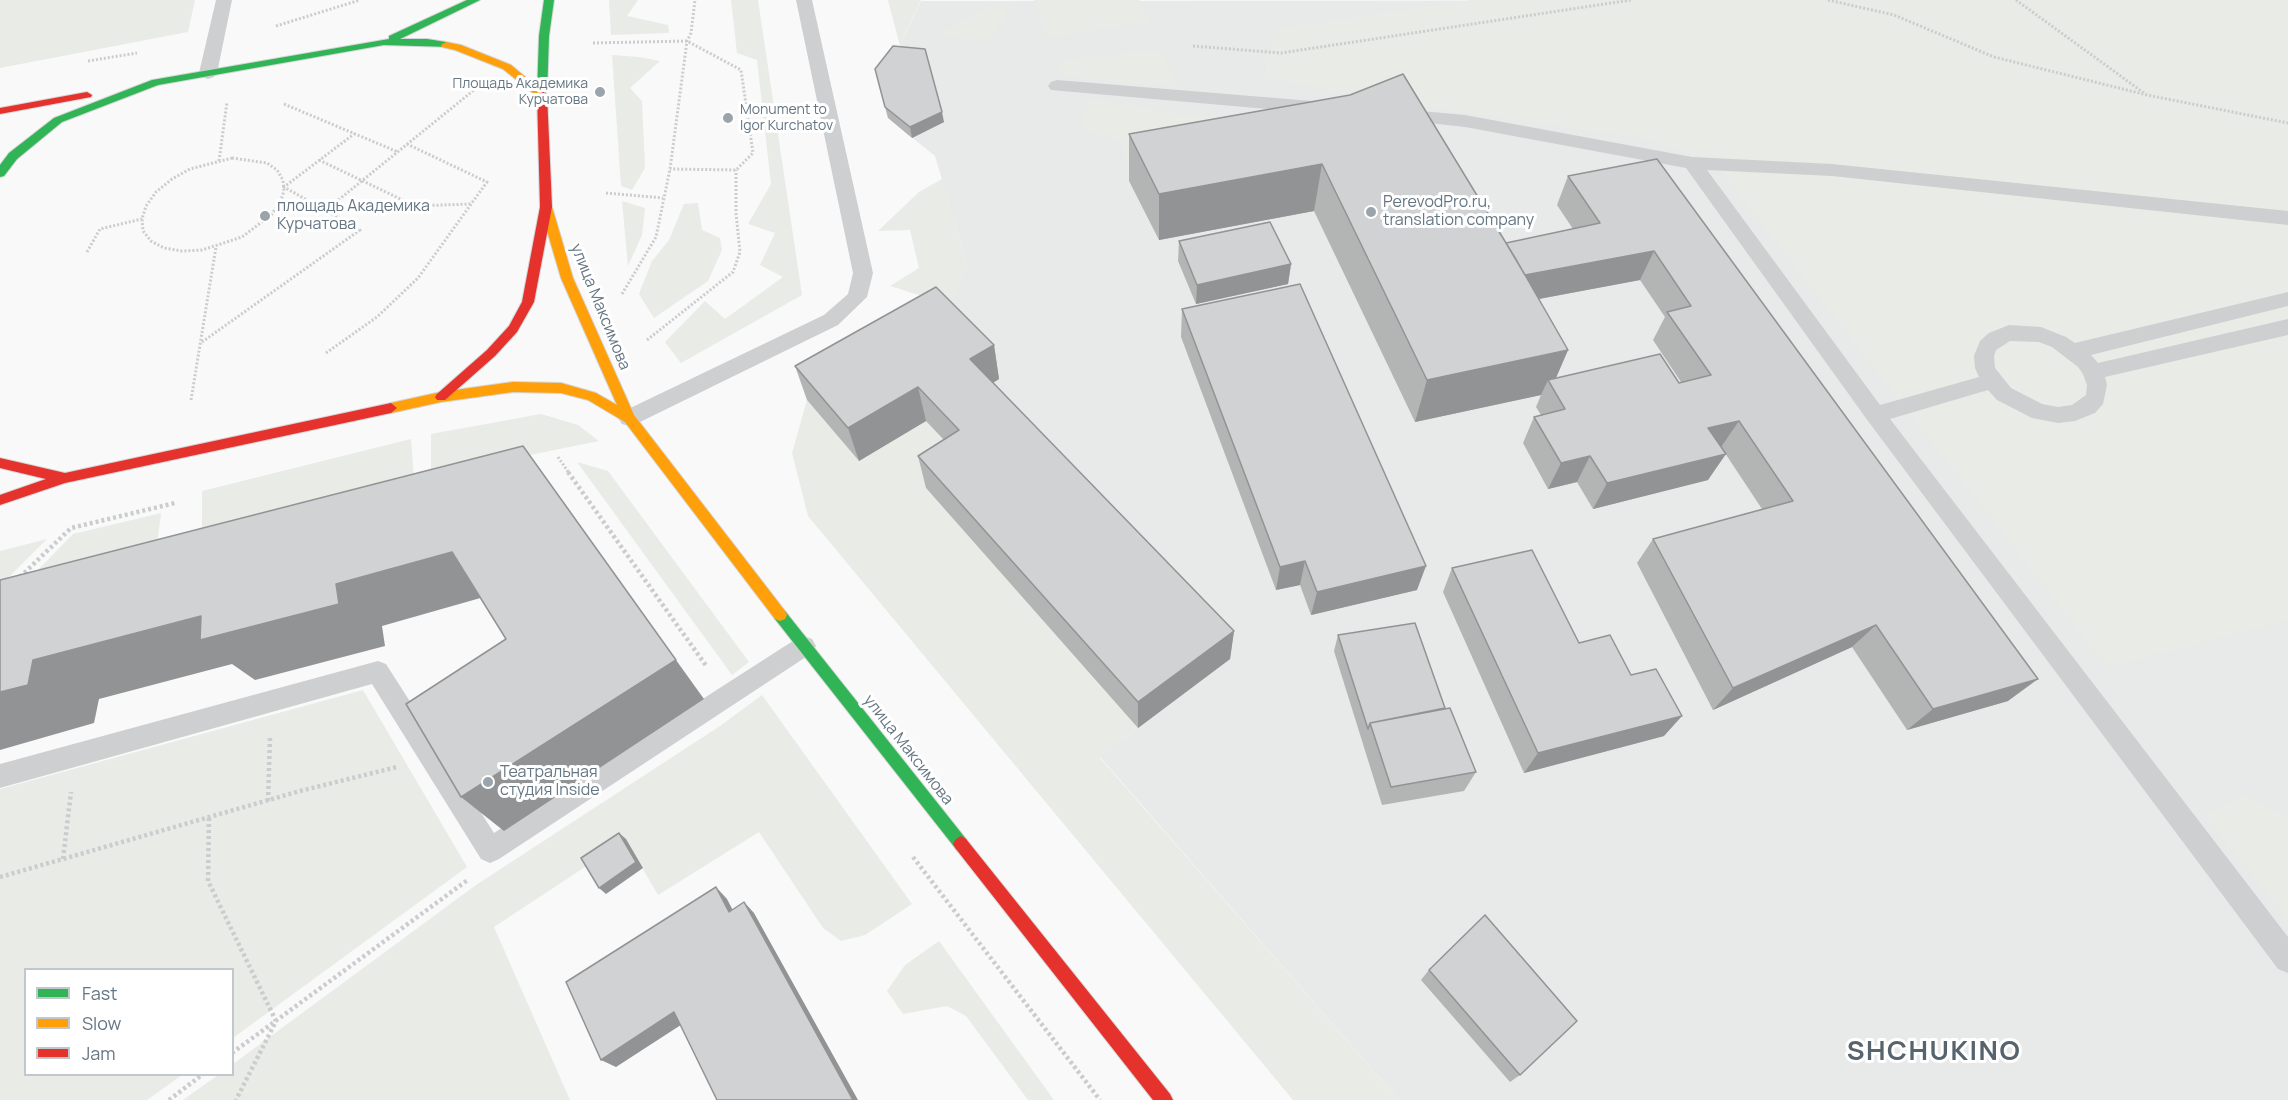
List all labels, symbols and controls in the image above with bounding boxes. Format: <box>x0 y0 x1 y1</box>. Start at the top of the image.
place label: Площадь Академика Курчатова <box>452 76 588 108</box>
marker: Площадь Академика Курчатова <box>593 85 607 99</box>
place label: Monument to Igor Kurchatov <box>740 102 833 134</box>
marker: Monument to Igor Kurchatov <box>721 111 735 125</box>
place label: PerevodPro.ru, translation company <box>1383 193 1534 231</box>
place label: площадь Академика Курчатова <box>277 197 430 235</box>
marker: PerevodPro.ru, translation company <box>1364 205 1378 219</box>
marker: площадь Академика Курчатова <box>258 209 272 223</box>
street label: улица Максимова <box>566 241 634 373</box>
street label: улица Максимова <box>859 691 957 809</box>
place label: Театральная студия Inside <box>500 763 600 801</box>
marker: Театральная студия Inside <box>481 775 495 789</box>
legend <box>24 968 234 1076</box>
text: Fast <box>82 981 117 1005</box>
text: Slow <box>82 1011 121 1035</box>
district label: SHCHUKINO <box>1847 1036 2021 1068</box>
text: Jam <box>82 1041 116 1065</box>

